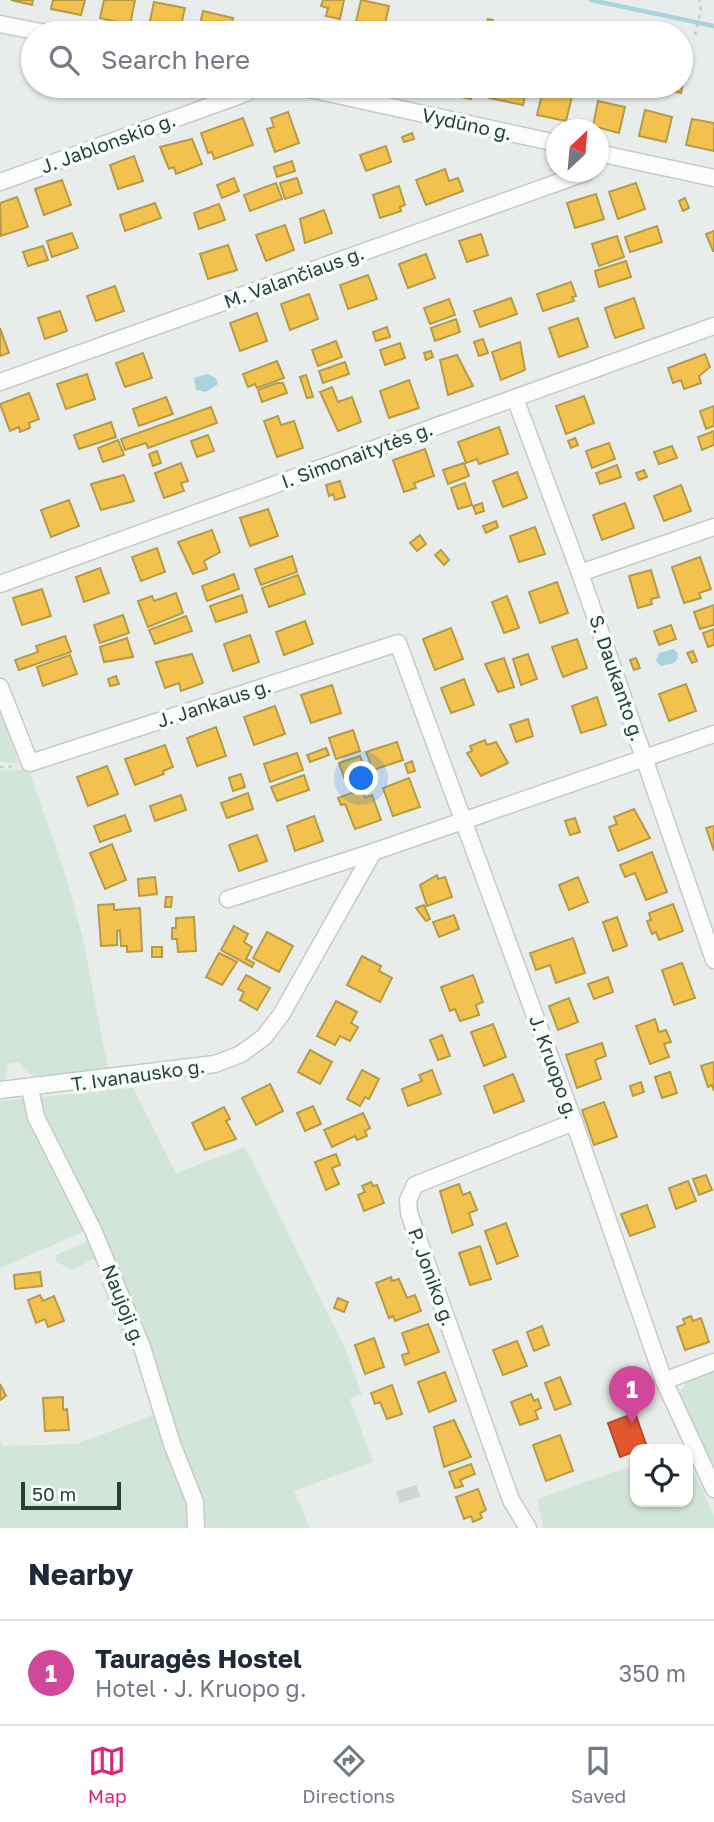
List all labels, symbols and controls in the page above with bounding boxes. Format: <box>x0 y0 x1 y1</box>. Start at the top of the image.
search box <box>21 21 693 98</box>
icon: search <box>45 41 83 79</box>
text: Search here <box>101 44 250 75</box>
street label: Vydūno g. <box>420 103 514 144</box>
street label: J. Jablonskio g. <box>37 107 178 178</box>
north arrow <box>546 119 609 182</box>
street label: M. Valančiaus g. <box>221 240 367 313</box>
street label: I. Simonaitytės g. <box>278 416 436 493</box>
street label: S. Daukanto g. <box>585 612 650 744</box>
street label: J. Jankaus g. <box>154 673 274 732</box>
your location <box>344 761 378 795</box>
street label: J. Kruopo g. <box>525 1012 584 1122</box>
street label: T. Ivanausko g. <box>70 1054 206 1095</box>
street label: P. Joniko g. <box>404 1225 461 1329</box>
street label: Naujoji g. <box>98 1261 151 1349</box>
pin: 1 <box>609 1366 655 1424</box>
map controls <box>630 1444 693 1507</box>
button: locate <box>630 1444 693 1507</box>
scale bar <box>21 1479 121 1511</box>
text: 50 m <box>32 1482 76 1505</box>
text: Nearby <box>28 1556 133 1592</box>
text: Tauragės Hostel <box>95 1643 302 1674</box>
text: 1 <box>45 1659 57 1687</box>
text: 350 m <box>619 1659 686 1687</box>
text: Hotel · J. Kruopo g. <box>95 1674 307 1702</box>
tab: Map <box>88 1742 127 1807</box>
tab: Directions <box>302 1742 395 1807</box>
tab: Saved <box>571 1742 626 1807</box>

